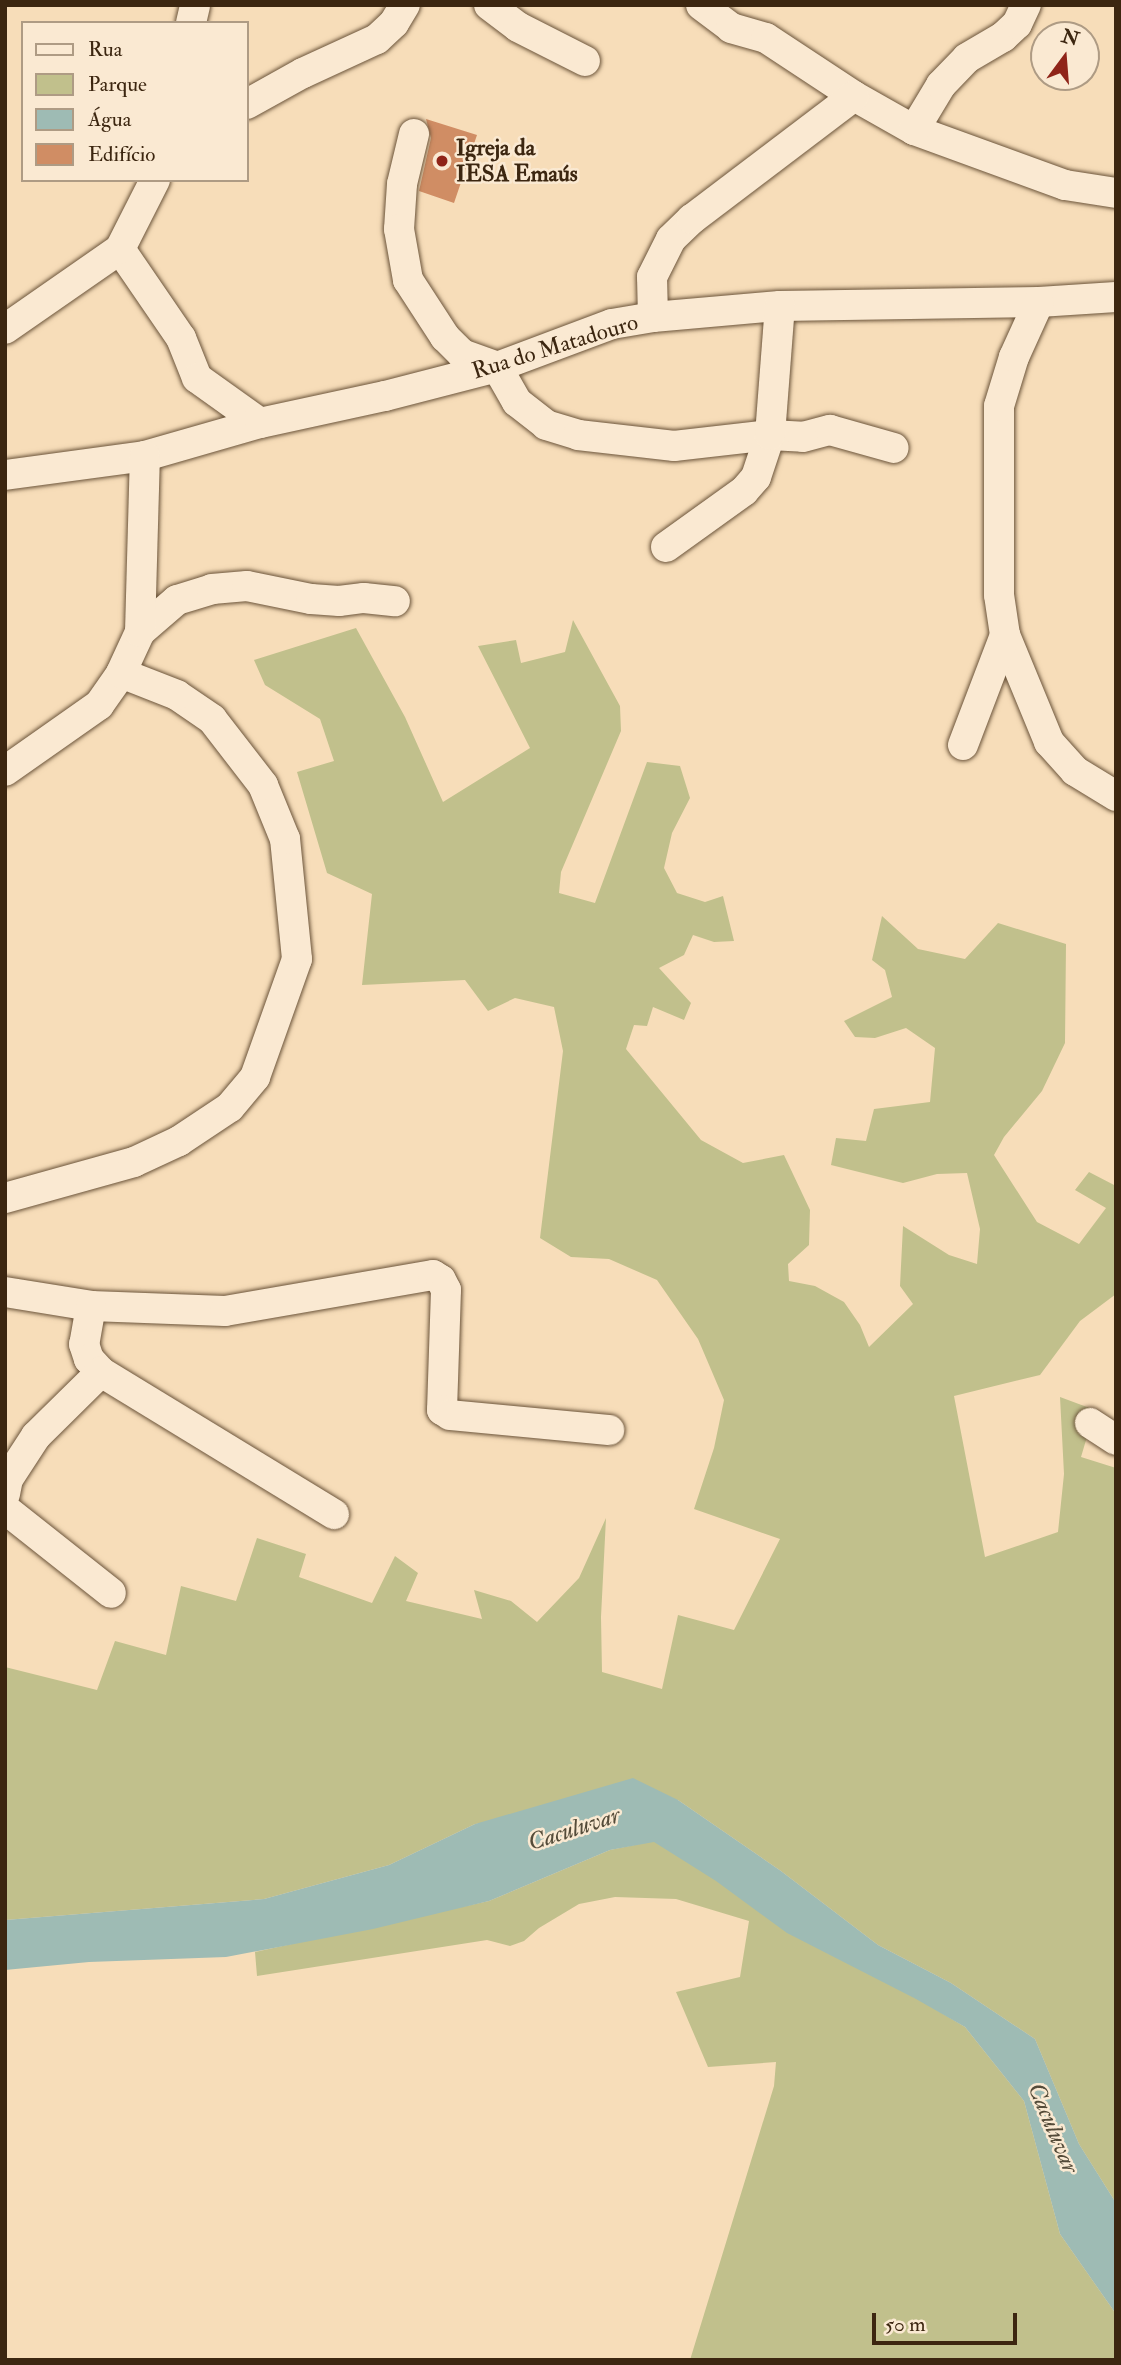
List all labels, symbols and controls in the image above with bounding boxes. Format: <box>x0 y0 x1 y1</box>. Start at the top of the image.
legend <box>21 21 248 182</box>
north arrow <box>1030 21 1100 91</box>
text: N <box>1059 24 1082 52</box>
text: Rua <box>88 36 122 63</box>
text: Parque <box>88 71 147 98</box>
text: Água <box>88 106 131 133</box>
place label: Igreja da IESA Emaús <box>456 134 578 188</box>
text: Edifício <box>88 141 155 168</box>
marker: Igreja da IESA Emaús <box>434 153 450 169</box>
street label: Rua do Matadouro <box>469 309 641 385</box>
water label: Caculuvar <box>524 1801 624 1857</box>
water label: Caculuvar <box>1021 2079 1085 2177</box>
scale bar <box>876 2298 1021 2342</box>
text: 50 m <box>885 2311 926 2338</box>

